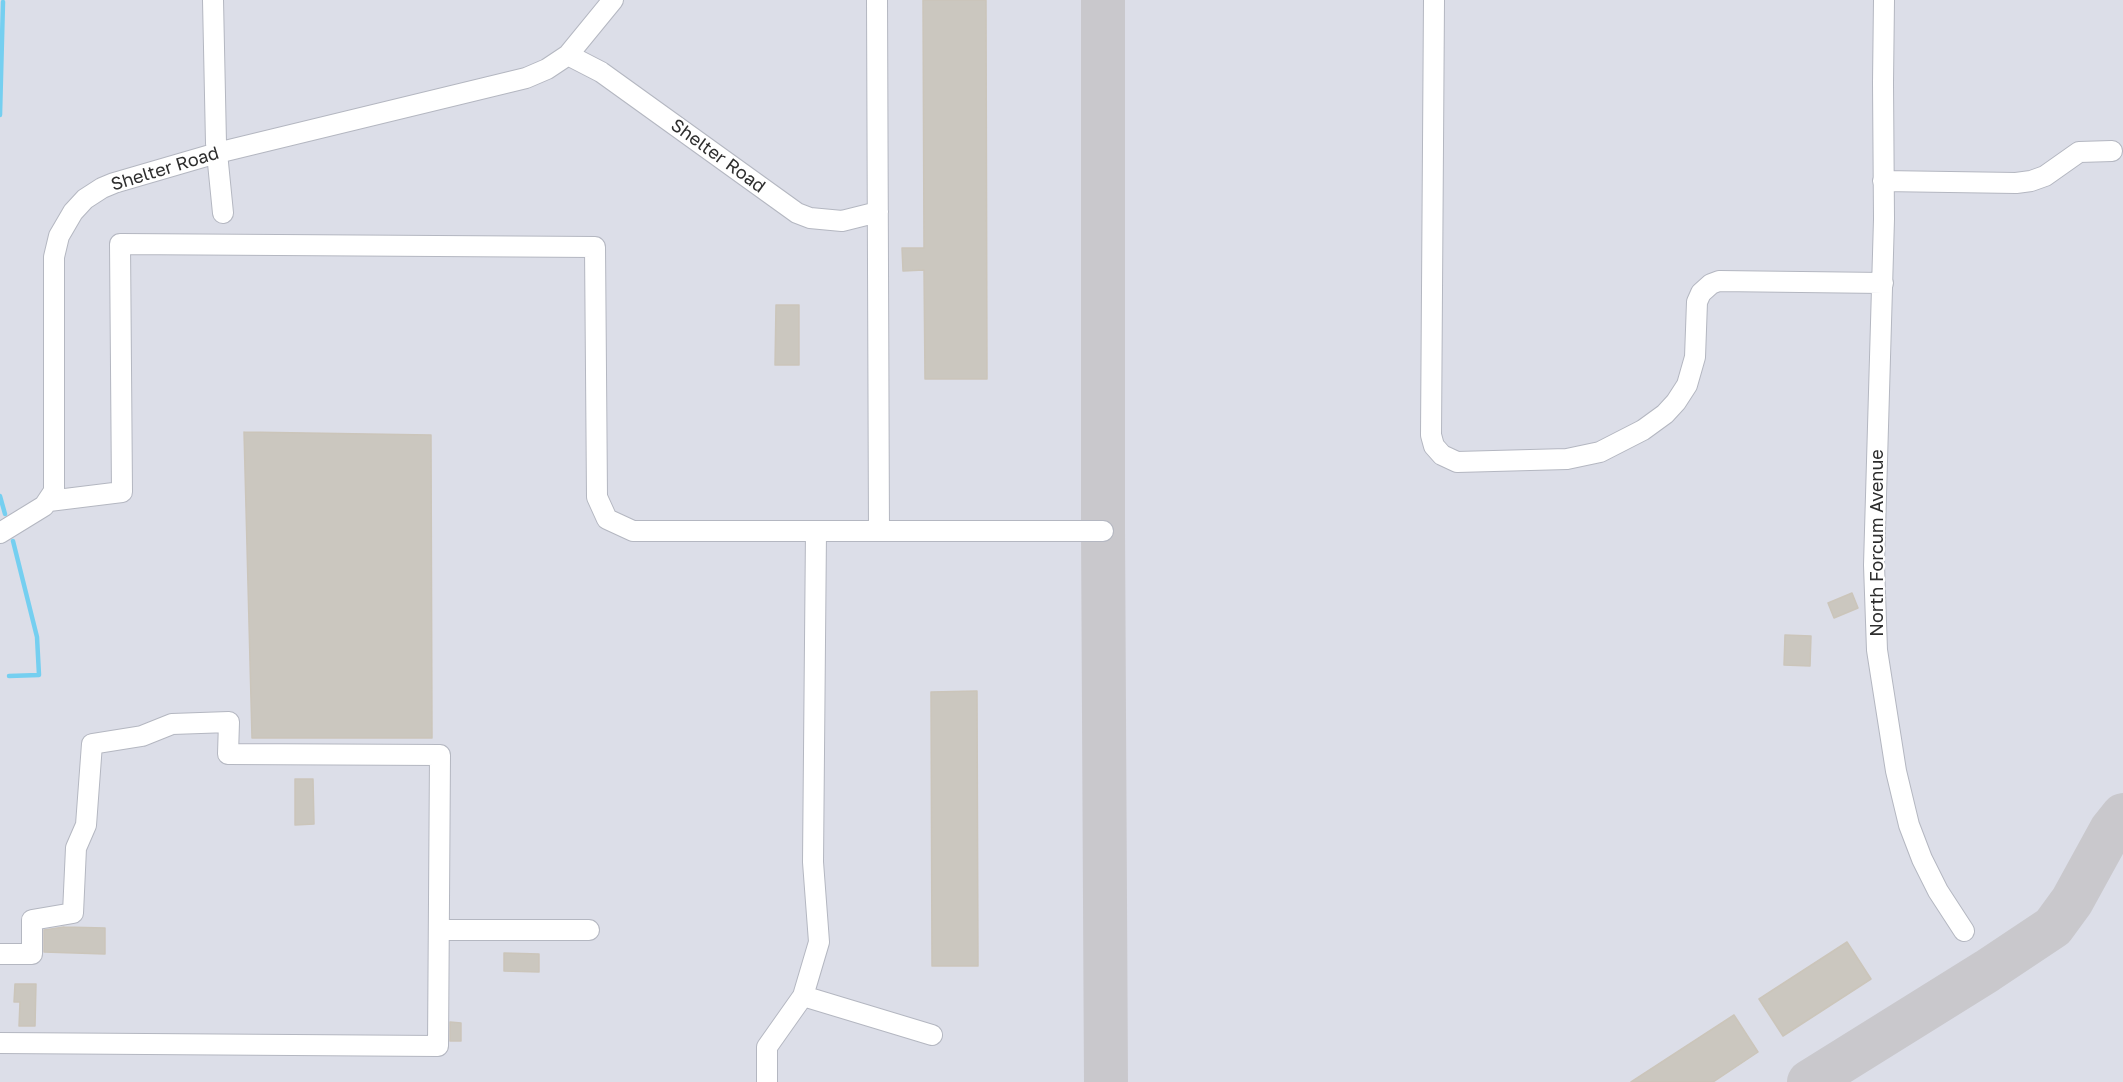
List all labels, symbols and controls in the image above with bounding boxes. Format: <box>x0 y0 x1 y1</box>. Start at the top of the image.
street label: Shelter Road <box>666 114 770 198</box>
street label: Shelter Road <box>108 142 222 196</box>
street label: North Forcum Avenue <box>1866 449 1888 637</box>

